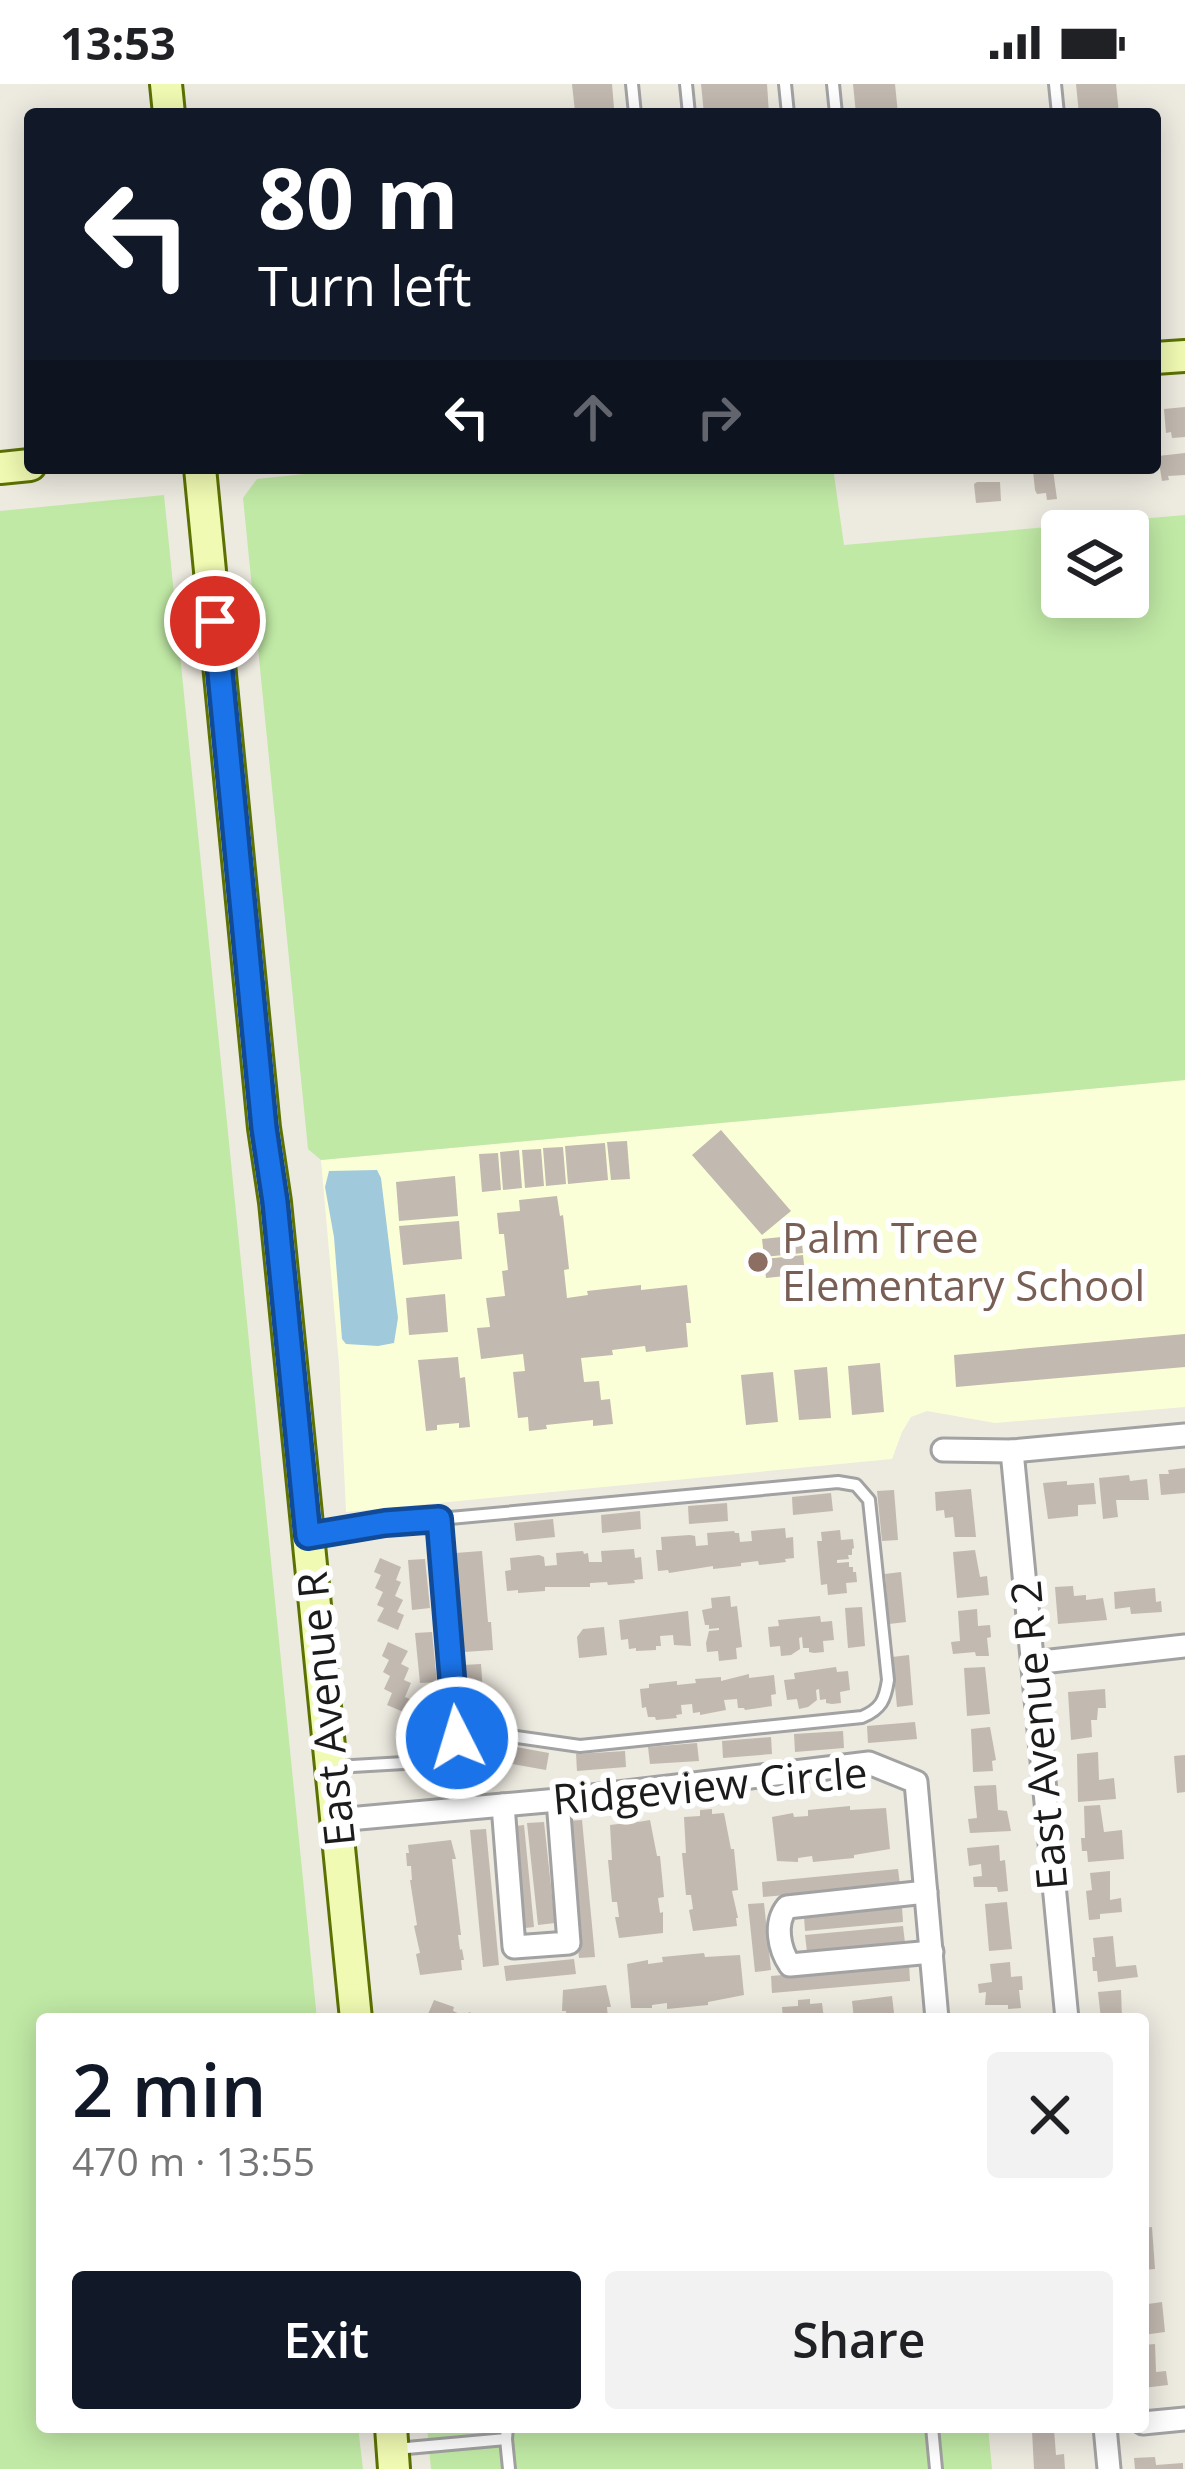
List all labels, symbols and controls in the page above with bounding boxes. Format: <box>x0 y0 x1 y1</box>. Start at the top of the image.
text: 13:53 <box>60 12 176 73</box>
text: 80 m <box>258 139 458 254</box>
icon: left <box>60 156 216 312</box>
text: Turn left <box>258 248 471 322</box>
icon: left <box>434 384 500 450</box>
icon: ahead <box>560 384 626 450</box>
icon: right <box>686 384 752 450</box>
map controls <box>1041 510 1149 618</box>
button: layers <box>1041 510 1149 618</box>
pin <box>164 570 266 672</box>
icon: arrive <box>182 588 248 654</box>
place label: Palm Tree Elementary School <box>782 1208 1145 1313</box>
marker: Palm Tree Elementary School <box>745 1249 771 1275</box>
street label: East Avenue R <box>282 1569 367 1849</box>
street label: East Avenue R 2 <box>996 1578 1079 1892</box>
position arrow <box>394 1675 520 1801</box>
street label: Ridgeview Circle <box>550 1742 870 1827</box>
text: 2 min <box>72 2040 266 2138</box>
button: close <box>987 2052 1113 2178</box>
text: 470 m · 13:55 <box>72 2134 315 2187</box>
button: Exit <box>72 2271 581 2409</box>
button: Share <box>605 2271 1113 2409</box>

